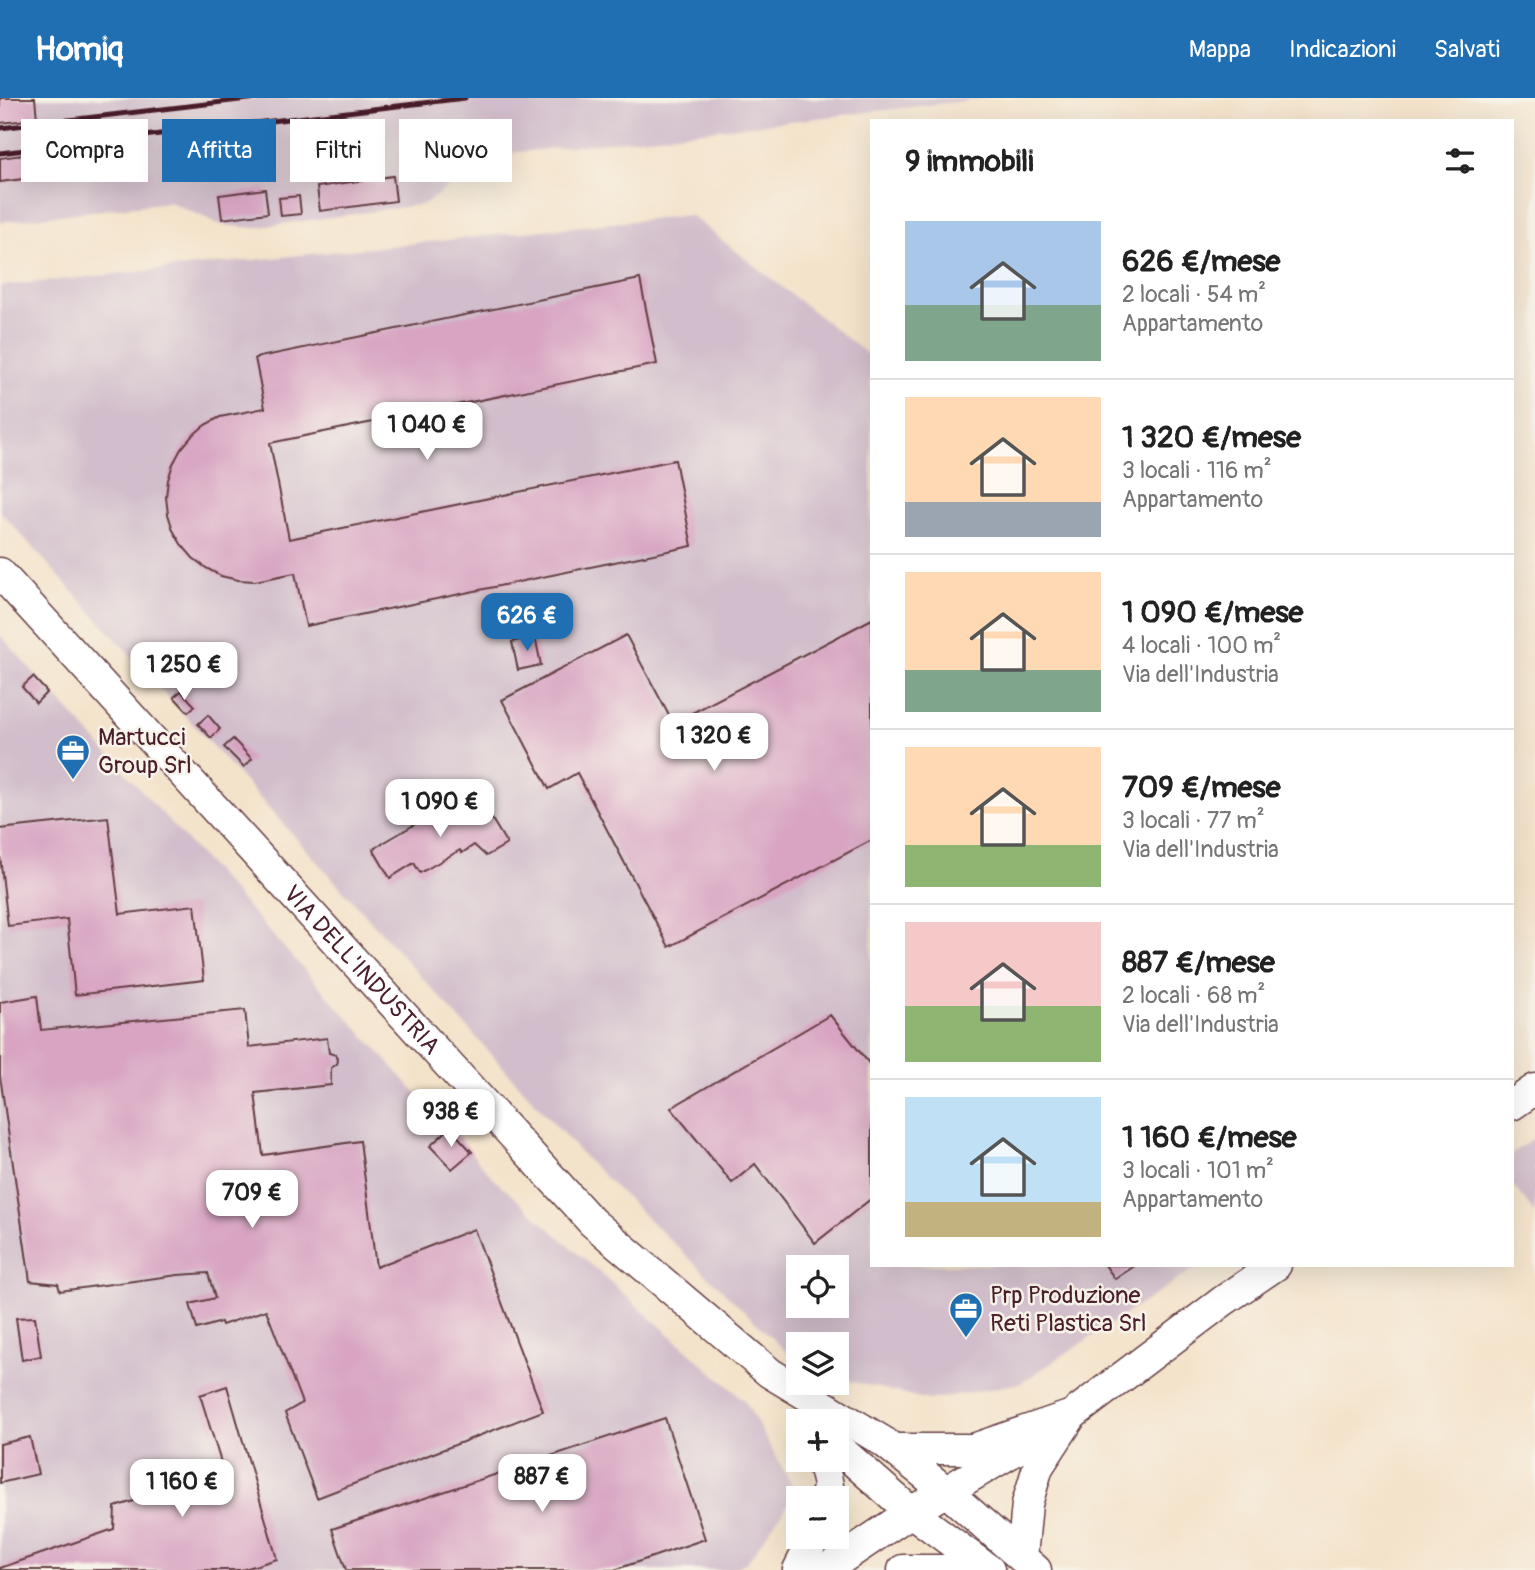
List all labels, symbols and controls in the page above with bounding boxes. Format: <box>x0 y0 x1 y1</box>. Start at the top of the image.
text: Homiq <box>35 29 123 70</box>
text: Mappa <box>1189 35 1251 64</box>
text: Indicazioni <box>1289 35 1396 64</box>
text: Salvati <box>1434 35 1500 64</box>
chip: Compra <box>21 119 148 182</box>
chip: Affitta <box>162 119 276 182</box>
chip: Filtri <box>290 119 385 182</box>
chip: Nuovo <box>399 119 512 182</box>
icon: filters <box>1441 142 1479 180</box>
text: 9 immobili <box>905 143 1034 180</box>
text: 626 €/mese <box>1122 243 1280 280</box>
icon: home <box>961 249 1045 333</box>
text: 2 locali · 54 m² <box>1122 280 1266 309</box>
text: Appartamento <box>1122 309 1263 338</box>
pin: 1 040 € <box>362 402 492 462</box>
text: 1 040 € <box>388 410 466 439</box>
text: 1 320 €/mese <box>1122 419 1301 456</box>
icon: home <box>961 425 1045 509</box>
text: 3 locali · 116 m² <box>1122 456 1272 485</box>
text: Appartamento <box>1122 485 1263 514</box>
pin: 626 € <box>478 594 576 653</box>
text: 1 090 €/mese <box>1122 594 1303 631</box>
icon: home <box>961 600 1045 684</box>
text: 626 € <box>497 601 557 630</box>
text: 4 locali · 100 m² <box>1122 631 1281 660</box>
pin: 1 250 € <box>119 642 249 702</box>
text: 1 250 € <box>146 650 222 679</box>
text: Via dell'Industria <box>1122 660 1279 689</box>
pin: 1 320 € <box>649 714 779 773</box>
text: 1 320 € <box>676 721 752 750</box>
place label: Martucci Group Srl <box>98 723 192 780</box>
office icon: Martucci Group Srl <box>54 732 92 781</box>
text: 709 €/mese <box>1122 769 1281 806</box>
icon: home <box>961 775 1045 859</box>
pin: 1 090 € <box>375 780 505 839</box>
text: 1 090 € <box>401 787 479 816</box>
text: 3 locali · 77 m² <box>1122 806 1265 835</box>
text: Via dell'Industria <box>1122 835 1279 864</box>
street label: VIA DELL'INDUSTRIA <box>277 879 446 1061</box>
text: 887 €/mese <box>1122 944 1275 981</box>
icon: home <box>961 950 1045 1034</box>
text: 2 locali · 68 m² <box>1122 981 1265 1010</box>
text: Via dell'Industria <box>1122 1010 1279 1039</box>
pin: 938 € <box>402 1090 500 1149</box>
text: 938 € <box>423 1097 479 1126</box>
text: 1 160 €/mese <box>1122 1119 1297 1156</box>
icon: home <box>961 1125 1045 1209</box>
text: 3 locali · 101 m² <box>1122 1156 1274 1185</box>
pin: 709 € <box>203 1170 301 1230</box>
text: 709 € <box>222 1178 282 1207</box>
text: Appartamento <box>1122 1185 1263 1214</box>
map controls <box>786 1255 849 1549</box>
button: locate <box>786 1255 849 1318</box>
place label: Prp Produzione Reti Plastica Srl <box>990 1281 1147 1338</box>
office icon: Prp Produzione Reti Plastica Srl <box>947 1290 985 1339</box>
button: layers <box>786 1332 849 1395</box>
button: + <box>786 1409 849 1472</box>
pin: 887 € <box>493 1454 591 1514</box>
pin: 1 160 € <box>117 1460 247 1519</box>
text: 887 € <box>514 1462 570 1491</box>
text: 1 160 € <box>146 1467 218 1496</box>
button: − <box>786 1486 849 1549</box>

